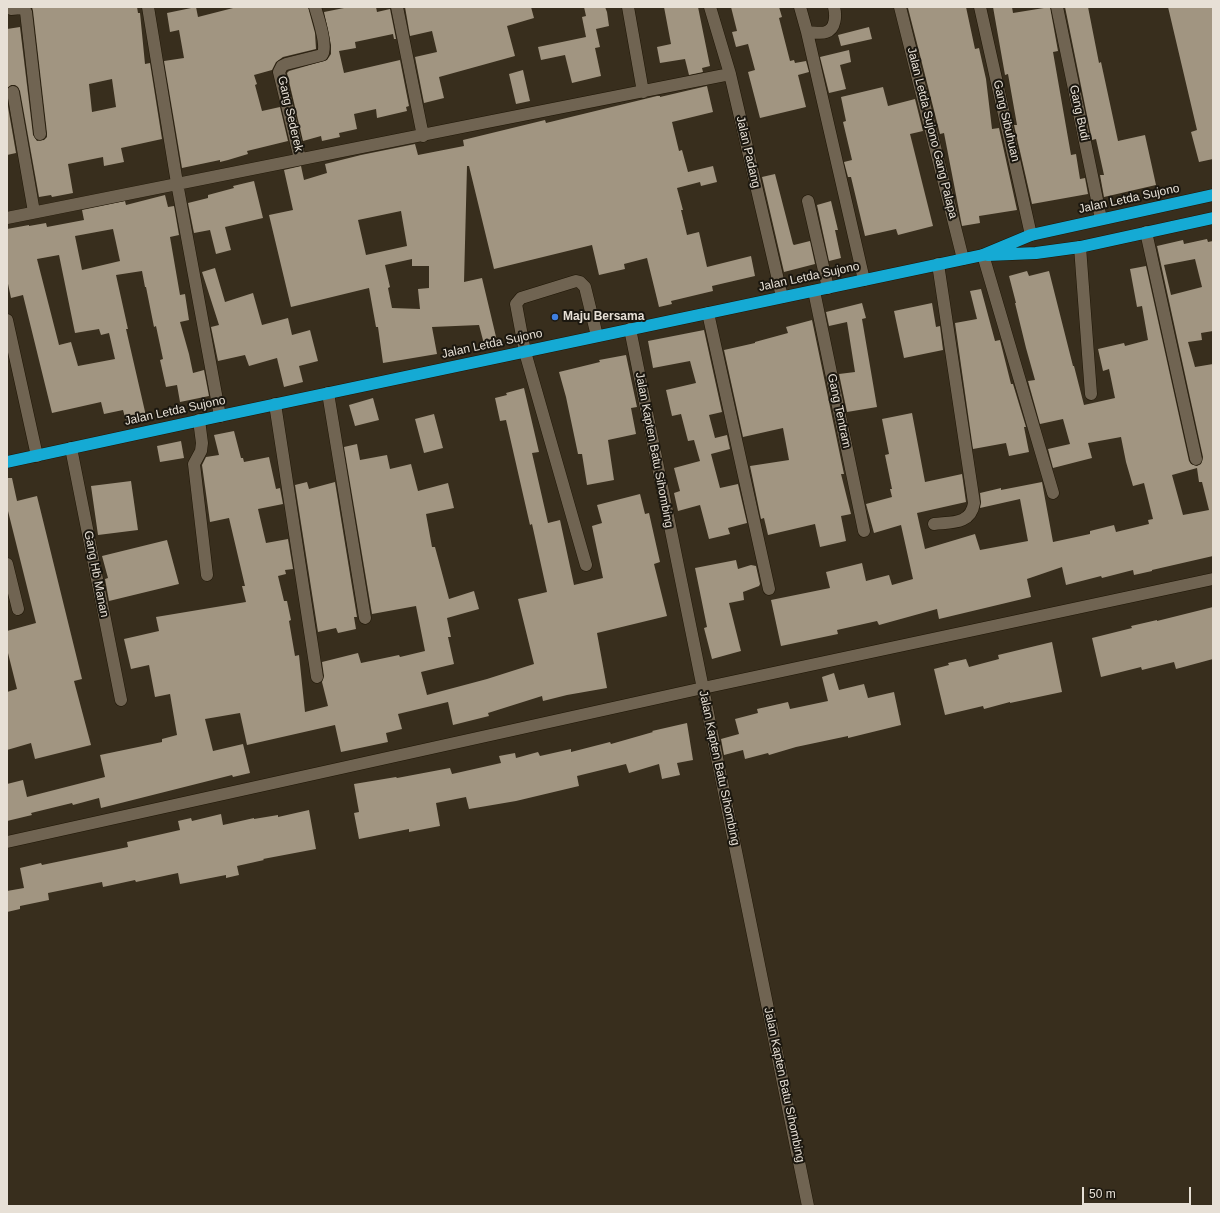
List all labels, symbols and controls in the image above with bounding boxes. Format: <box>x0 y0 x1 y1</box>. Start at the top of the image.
street label: Jalan Letda Sujono Gang Palapa <box>904 46 960 220</box>
street label: Gang Sederek <box>274 75 306 153</box>
street label: Gang Sibuhuan <box>990 79 1022 163</box>
street label: Gang Budi <box>1066 84 1092 142</box>
street label: Jalan Padang <box>733 115 763 189</box>
street label: Jalan Letda Sujono <box>1077 181 1181 217</box>
street label: Jalan Letda Sujono <box>757 259 861 295</box>
place label: Maju Bersama <box>563 310 644 324</box>
marker: Maju Bersama <box>550 312 560 322</box>
street label: Jalan Letda Sujono <box>440 326 544 362</box>
street label: Jalan Kapten Batu Sihombing <box>632 371 676 529</box>
street label: Gang Tentram <box>824 372 854 450</box>
street label: Jalan Letda Sujono <box>123 393 227 429</box>
street label: Gang Hb Manan <box>81 529 111 619</box>
street label: Jalan Kapten Batu Sihombing <box>696 689 742 847</box>
street label: Jalan Kapten Batu Sihombing <box>761 1006 807 1164</box>
scale bar <box>1084 1179 1193 1205</box>
text: 50 m <box>1089 1187 1116 1201</box>

